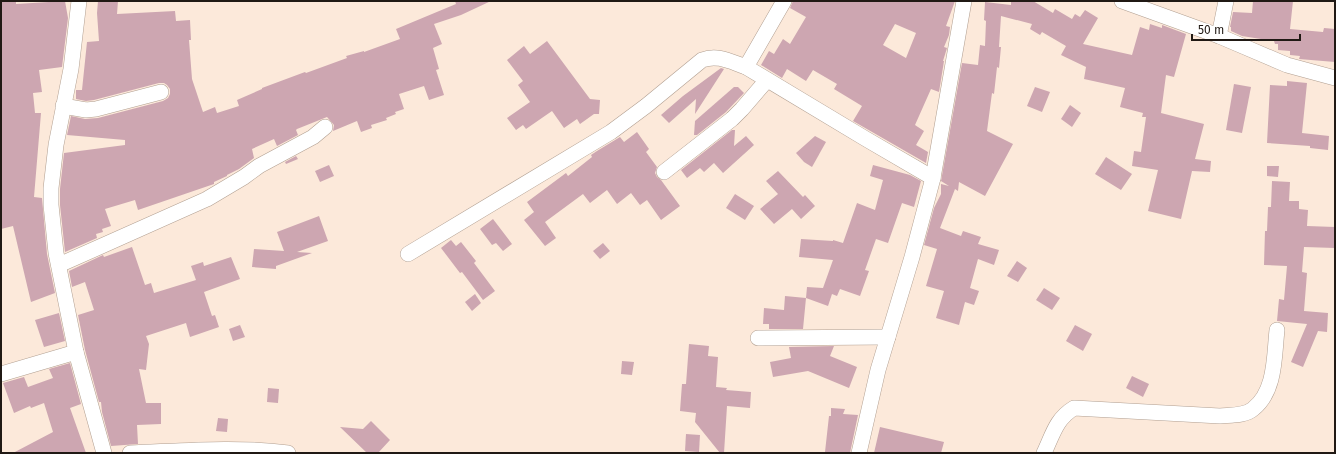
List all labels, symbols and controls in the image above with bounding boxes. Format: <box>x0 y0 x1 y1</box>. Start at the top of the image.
scale bar <box>1192 16 1300 42</box>
text: 50 m <box>1198 23 1224 37</box>

